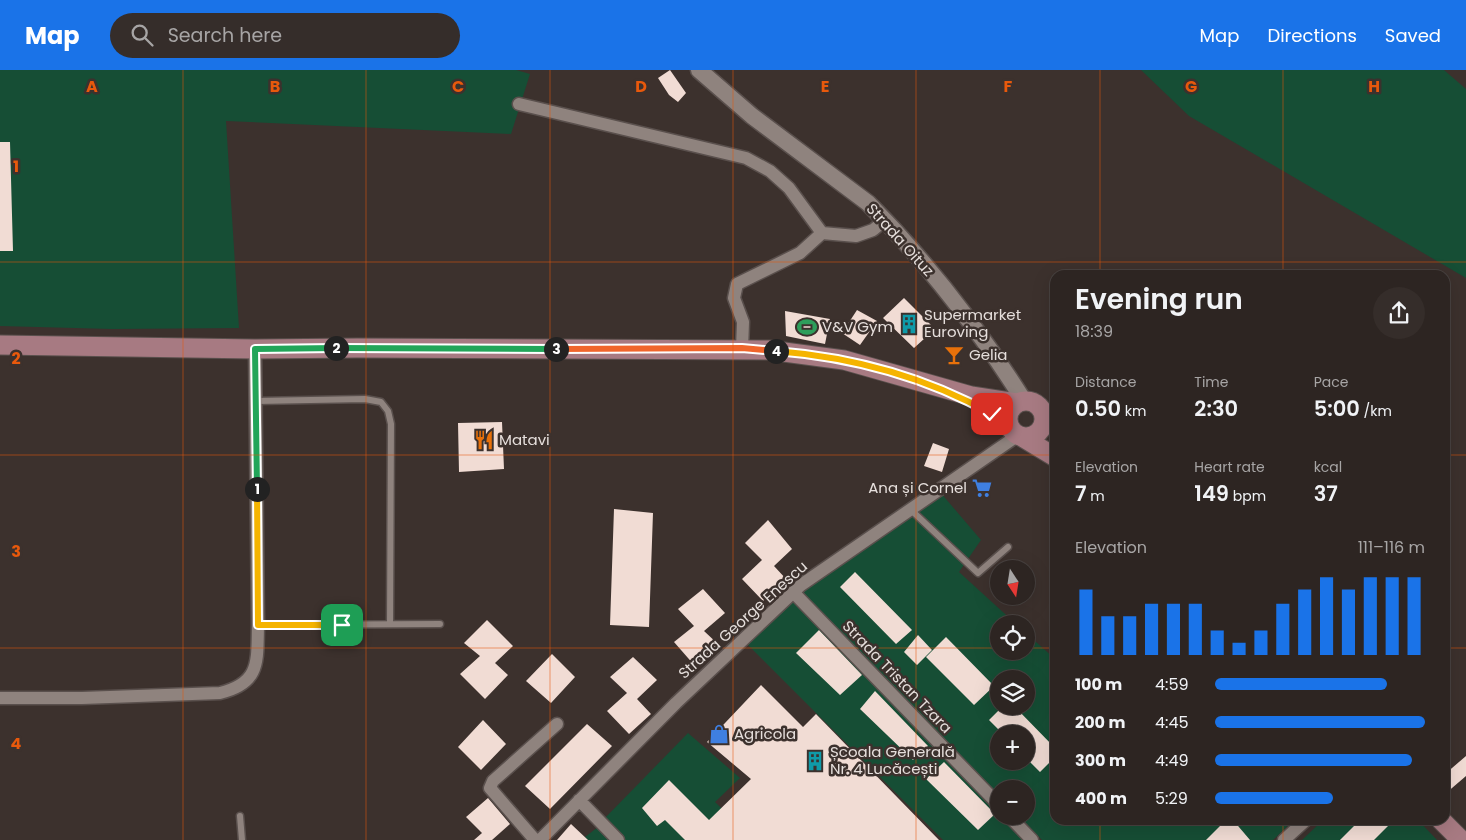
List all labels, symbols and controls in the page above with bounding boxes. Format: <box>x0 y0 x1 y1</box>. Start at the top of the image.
search box <box>110 13 460 58</box>
text: Map <box>25 19 80 52</box>
icon: search <box>128 21 156 49</box>
text: Search here <box>168 22 282 49</box>
text: Map <box>1200 23 1239 48</box>
text: Directions <box>1267 23 1357 48</box>
text: Saved <box>1385 23 1441 48</box>
text: A <box>86 75 98 98</box>
text: B <box>270 75 280 98</box>
text: C <box>452 75 464 98</box>
text: D <box>635 75 647 98</box>
text: E <box>821 75 829 98</box>
text: F <box>1004 75 1013 98</box>
text: G <box>1185 75 1197 98</box>
text: H <box>1368 75 1380 98</box>
text: 1 <box>13 155 19 178</box>
street label: Strada Oituz <box>862 199 939 281</box>
text: Evening run <box>1075 280 1243 319</box>
button: share <box>1373 287 1425 339</box>
place label: Supermarket Euroving <box>924 304 1021 342</box>
building icon: Supermarket Euroving <box>898 313 920 335</box>
sports icon: V&V Gym <box>796 316 818 338</box>
place label: V&V Gym <box>822 316 893 337</box>
text: 18:39 <box>1075 320 1113 343</box>
pin: 2 <box>324 336 348 360</box>
pin: 3 <box>544 336 568 362</box>
text: 2 <box>333 338 341 358</box>
pin: 4 <box>764 338 788 364</box>
text: 3 <box>552 339 561 359</box>
text: 4 <box>772 341 781 361</box>
bar icon: Gelia <box>943 344 965 366</box>
place label: Gelia <box>969 344 1008 365</box>
text: 2 <box>11 347 21 370</box>
text: Distance <box>1075 372 1136 392</box>
text: Time <box>1194 372 1228 392</box>
text: Pace <box>1314 372 1348 392</box>
pin <box>971 393 1013 435</box>
text: 0.50 <box>1075 394 1121 423</box>
text: 2:30 <box>1194 394 1238 423</box>
text: 5:00 <box>1314 394 1360 423</box>
icon: check <box>978 400 1006 428</box>
text: km <box>1121 401 1147 421</box>
text: /km <box>1360 401 1392 421</box>
restaurant icon: Matavi <box>473 429 495 451</box>
place label: Matavi <box>499 429 550 450</box>
text: Elevation <box>1075 457 1138 477</box>
text: Heart rate <box>1194 457 1265 477</box>
text: kcal <box>1314 457 1342 477</box>
pin: 1 <box>244 476 270 502</box>
place label: Ana și Cornel <box>868 477 967 498</box>
supermarket icon: Ana și Cornel <box>971 477 993 499</box>
text: 1 <box>255 479 260 499</box>
text: 7 <box>1075 479 1087 508</box>
text: 149 <box>1194 479 1229 508</box>
text: 37 <box>1314 479 1338 508</box>
text: m <box>1087 486 1105 506</box>
text: bpm <box>1229 486 1266 506</box>
text: Elevation <box>1075 536 1147 559</box>
text: 111–116 m <box>1358 536 1425 559</box>
text: 3 <box>11 540 21 563</box>
street label: Strada George Enescu <box>674 556 812 683</box>
north arrow <box>990 560 1035 605</box>
map controls <box>990 560 1035 825</box>
pin <box>321 604 363 646</box>
icon: arrive <box>328 611 356 639</box>
button: locate <box>990 615 1035 660</box>
street label: Strada Tristan Tzara <box>838 616 957 738</box>
button: layers <box>990 670 1035 715</box>
text: 100 m <box>1075 673 1122 696</box>
text: 4:59 <box>1155 673 1189 696</box>
text: 200 m <box>1075 711 1125 734</box>
text: 4:45 <box>1155 711 1189 734</box>
shop icon: Agricola <box>708 723 730 745</box>
place label: Agricola <box>734 723 796 744</box>
button: + <box>990 725 1035 770</box>
text: 4 <box>11 732 22 755</box>
place label: Școala Generală Nr. 4 Lucăcești <box>830 741 955 779</box>
text: 300 m <box>1075 749 1126 772</box>
text: 4:49 <box>1155 749 1189 772</box>
building icon: Școala Generală Nr. 4 Lucăcești <box>804 750 826 772</box>
button: − <box>990 780 1035 825</box>
text: 400 m <box>1075 787 1127 810</box>
text: 5:29 <box>1155 787 1188 810</box>

